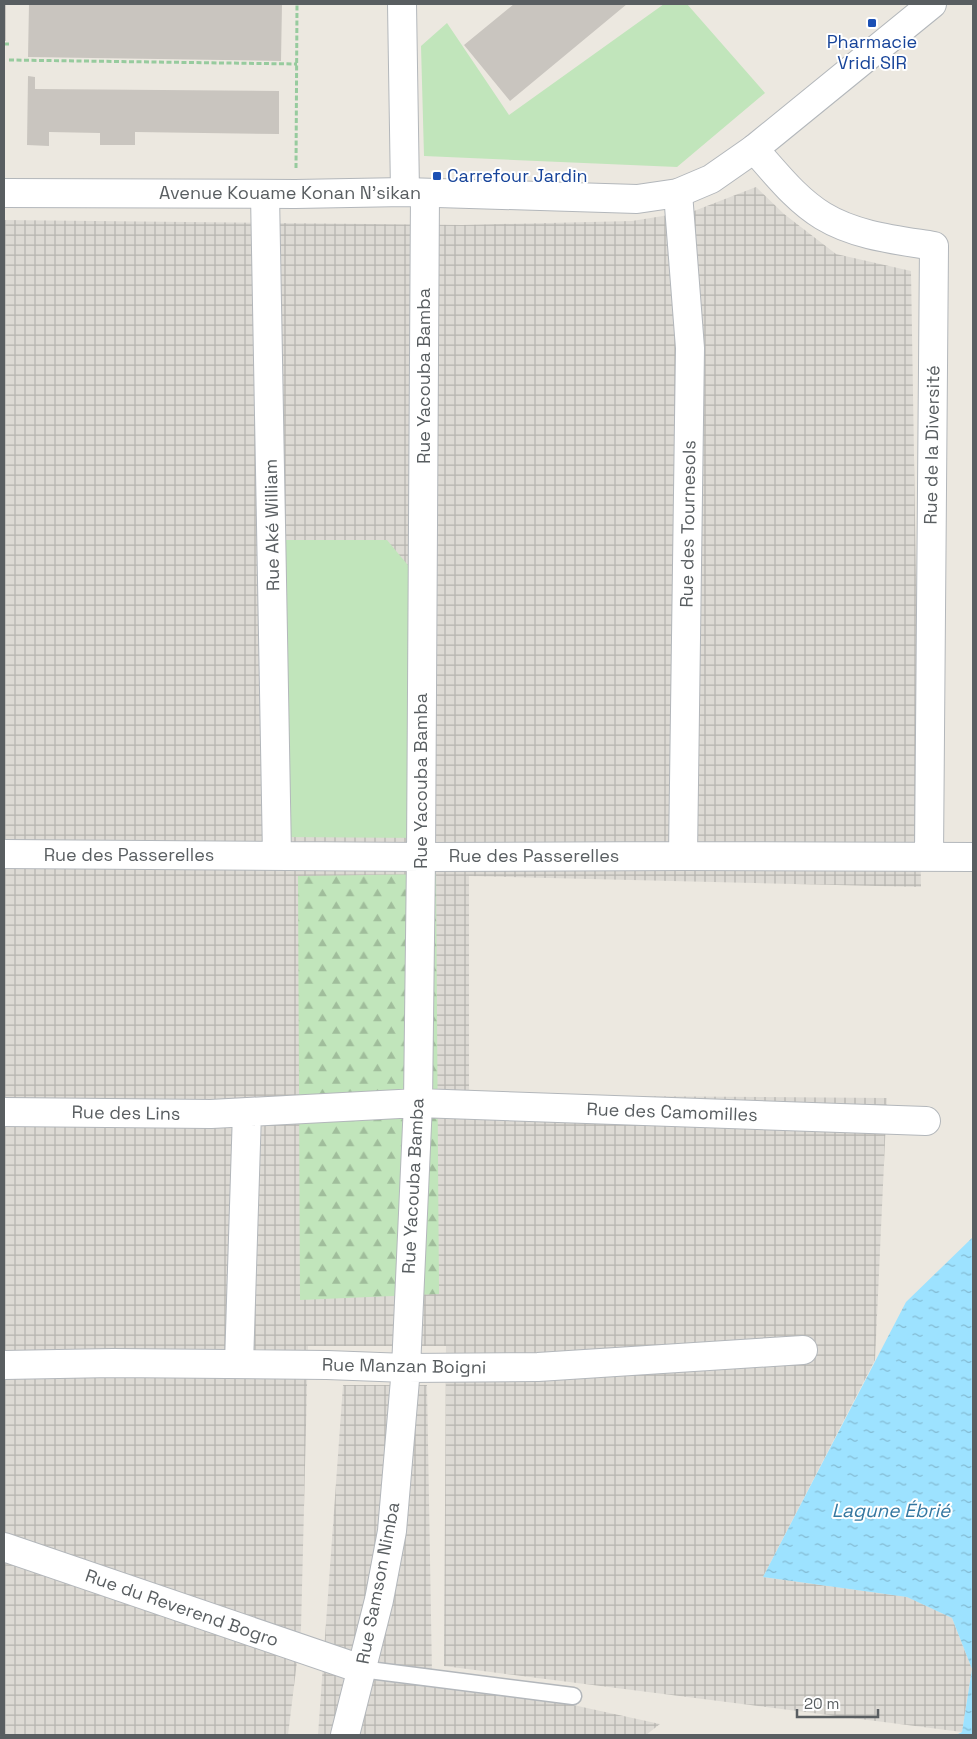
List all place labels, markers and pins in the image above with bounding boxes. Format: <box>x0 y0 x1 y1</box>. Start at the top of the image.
marker: Pharmacie Vridi SIR <box>866 17 878 29</box>
place label: Pharmacie Vridi SIR <box>827 30 917 74</box>
place label: Carrefour Jardin <box>447 164 588 187</box>
marker: Carrefour Jardin <box>431 170 443 182</box>

